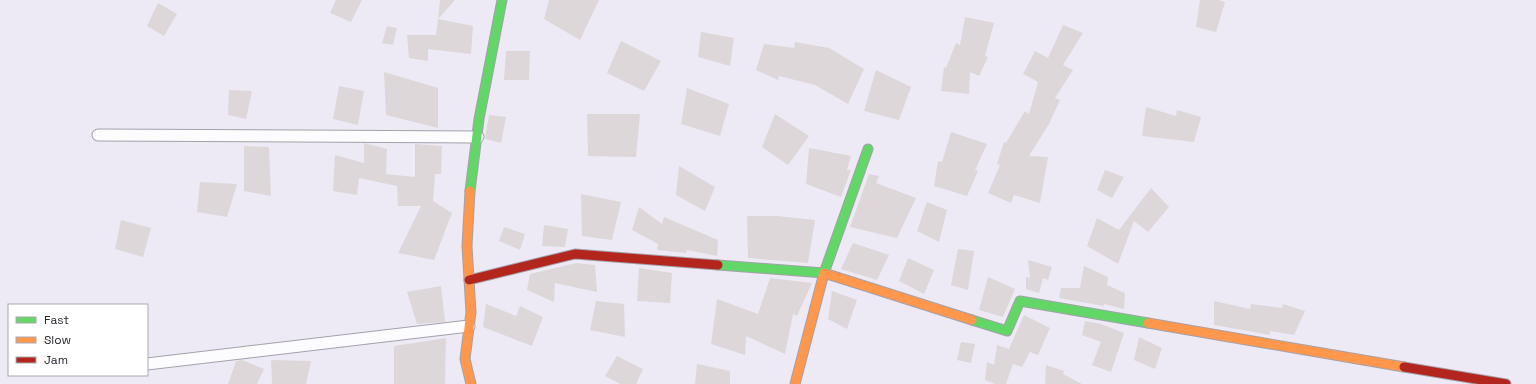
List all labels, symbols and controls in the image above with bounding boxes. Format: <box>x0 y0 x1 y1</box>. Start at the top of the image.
legend <box>8 304 148 376</box>
text: Fast <box>44 312 69 328</box>
text: Slow <box>44 332 71 348</box>
text: Jam <box>44 352 68 368</box>

